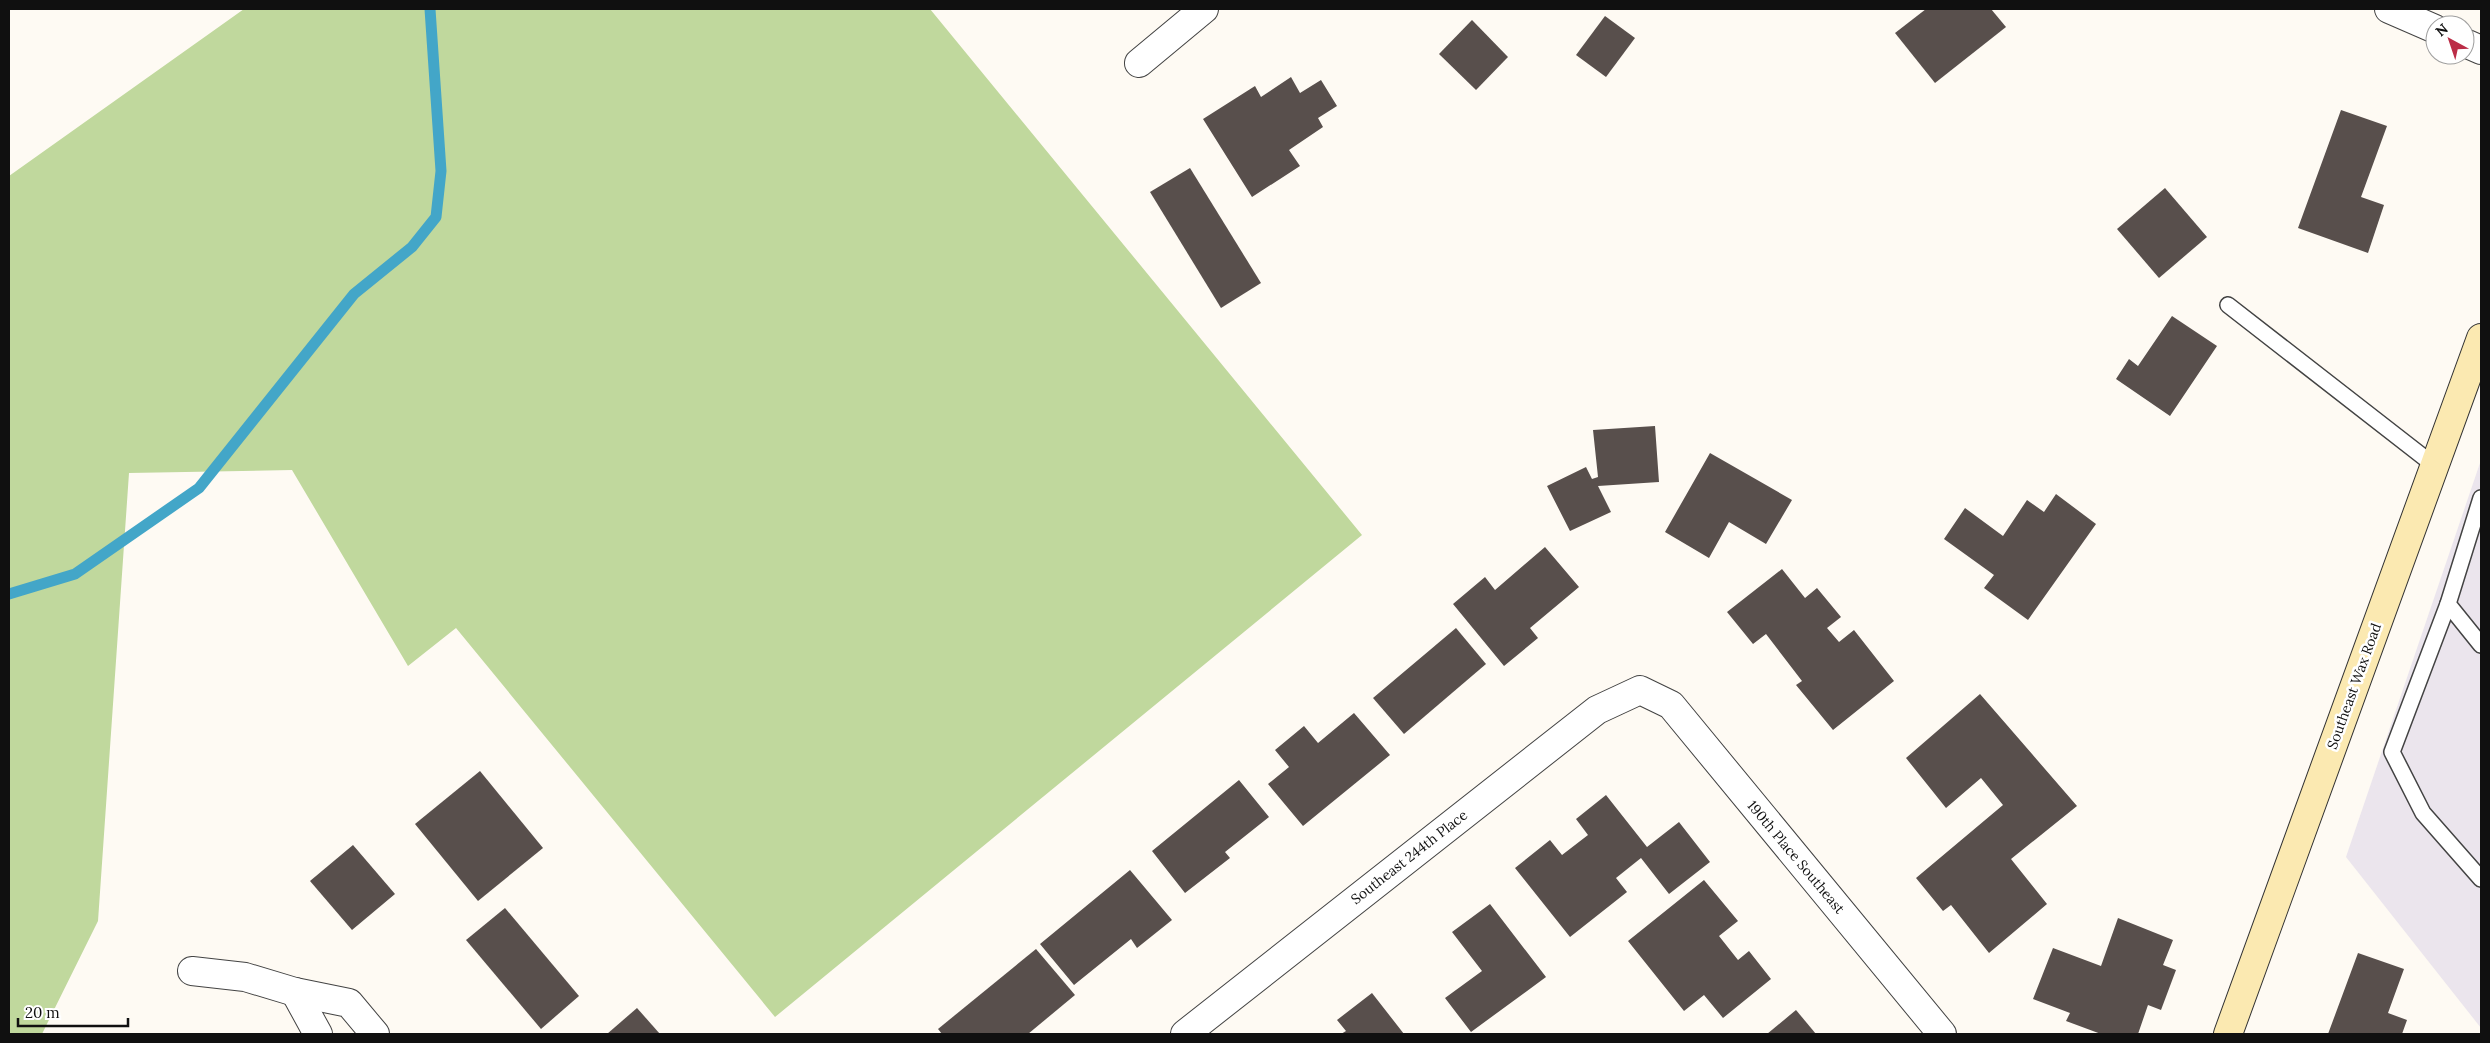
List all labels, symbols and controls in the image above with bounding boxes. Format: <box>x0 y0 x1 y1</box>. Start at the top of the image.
north arrow <box>2425 15 2475 65</box>
text: N <box>2432 20 2452 40</box>
street label: Southeast Wax Road <box>2323 620 2385 752</box>
street label: 190th Place Southeast <box>1743 797 1849 918</box>
street label: Southeast 244th Place <box>1347 806 1471 908</box>
scale bar <box>18 996 128 1028</box>
text: 20 m <box>25 1003 60 1022</box>

